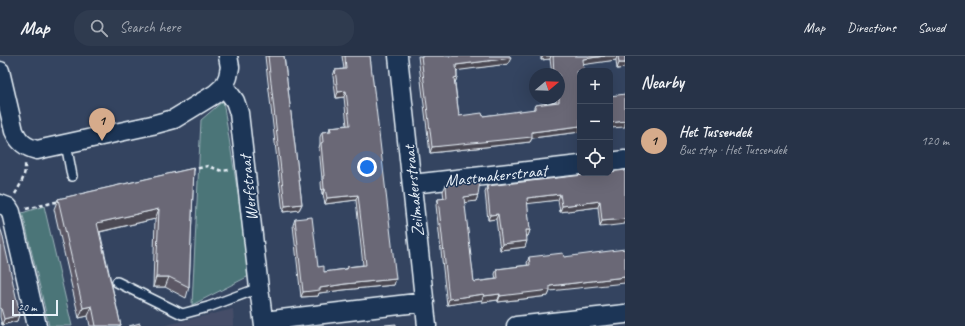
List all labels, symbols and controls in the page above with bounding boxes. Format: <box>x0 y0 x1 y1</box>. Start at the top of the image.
search box <box>74 10 354 46</box>
text: Map <box>20 16 50 40</box>
icon: search <box>88 17 110 39</box>
text: Search here <box>120 18 181 37</box>
text: Map <box>804 19 825 36</box>
text: Directions <box>847 19 896 36</box>
text: Saved <box>918 19 945 36</box>
north arrow <box>529 68 565 104</box>
map controls <box>577 68 613 176</box>
button: + <box>577 68 613 104</box>
text: Nearby <box>641 72 684 93</box>
button: − <box>577 104 613 140</box>
pin: 1 <box>89 108 115 141</box>
text: Het Tussendek <box>679 123 751 142</box>
text: 1 <box>651 133 657 149</box>
text: 120 m <box>921 133 949 149</box>
button: locate <box>577 140 613 176</box>
street label: Zeilmakerstraat <box>398 142 429 238</box>
text: Bus stop · Het Tussendek <box>679 142 787 158</box>
street label: Werfstraat <box>234 152 262 222</box>
your location <box>357 157 377 177</box>
street label: Mastmakerstraat <box>444 159 551 191</box>
scale bar <box>12 298 58 317</box>
text: 20 m <box>18 300 37 314</box>

